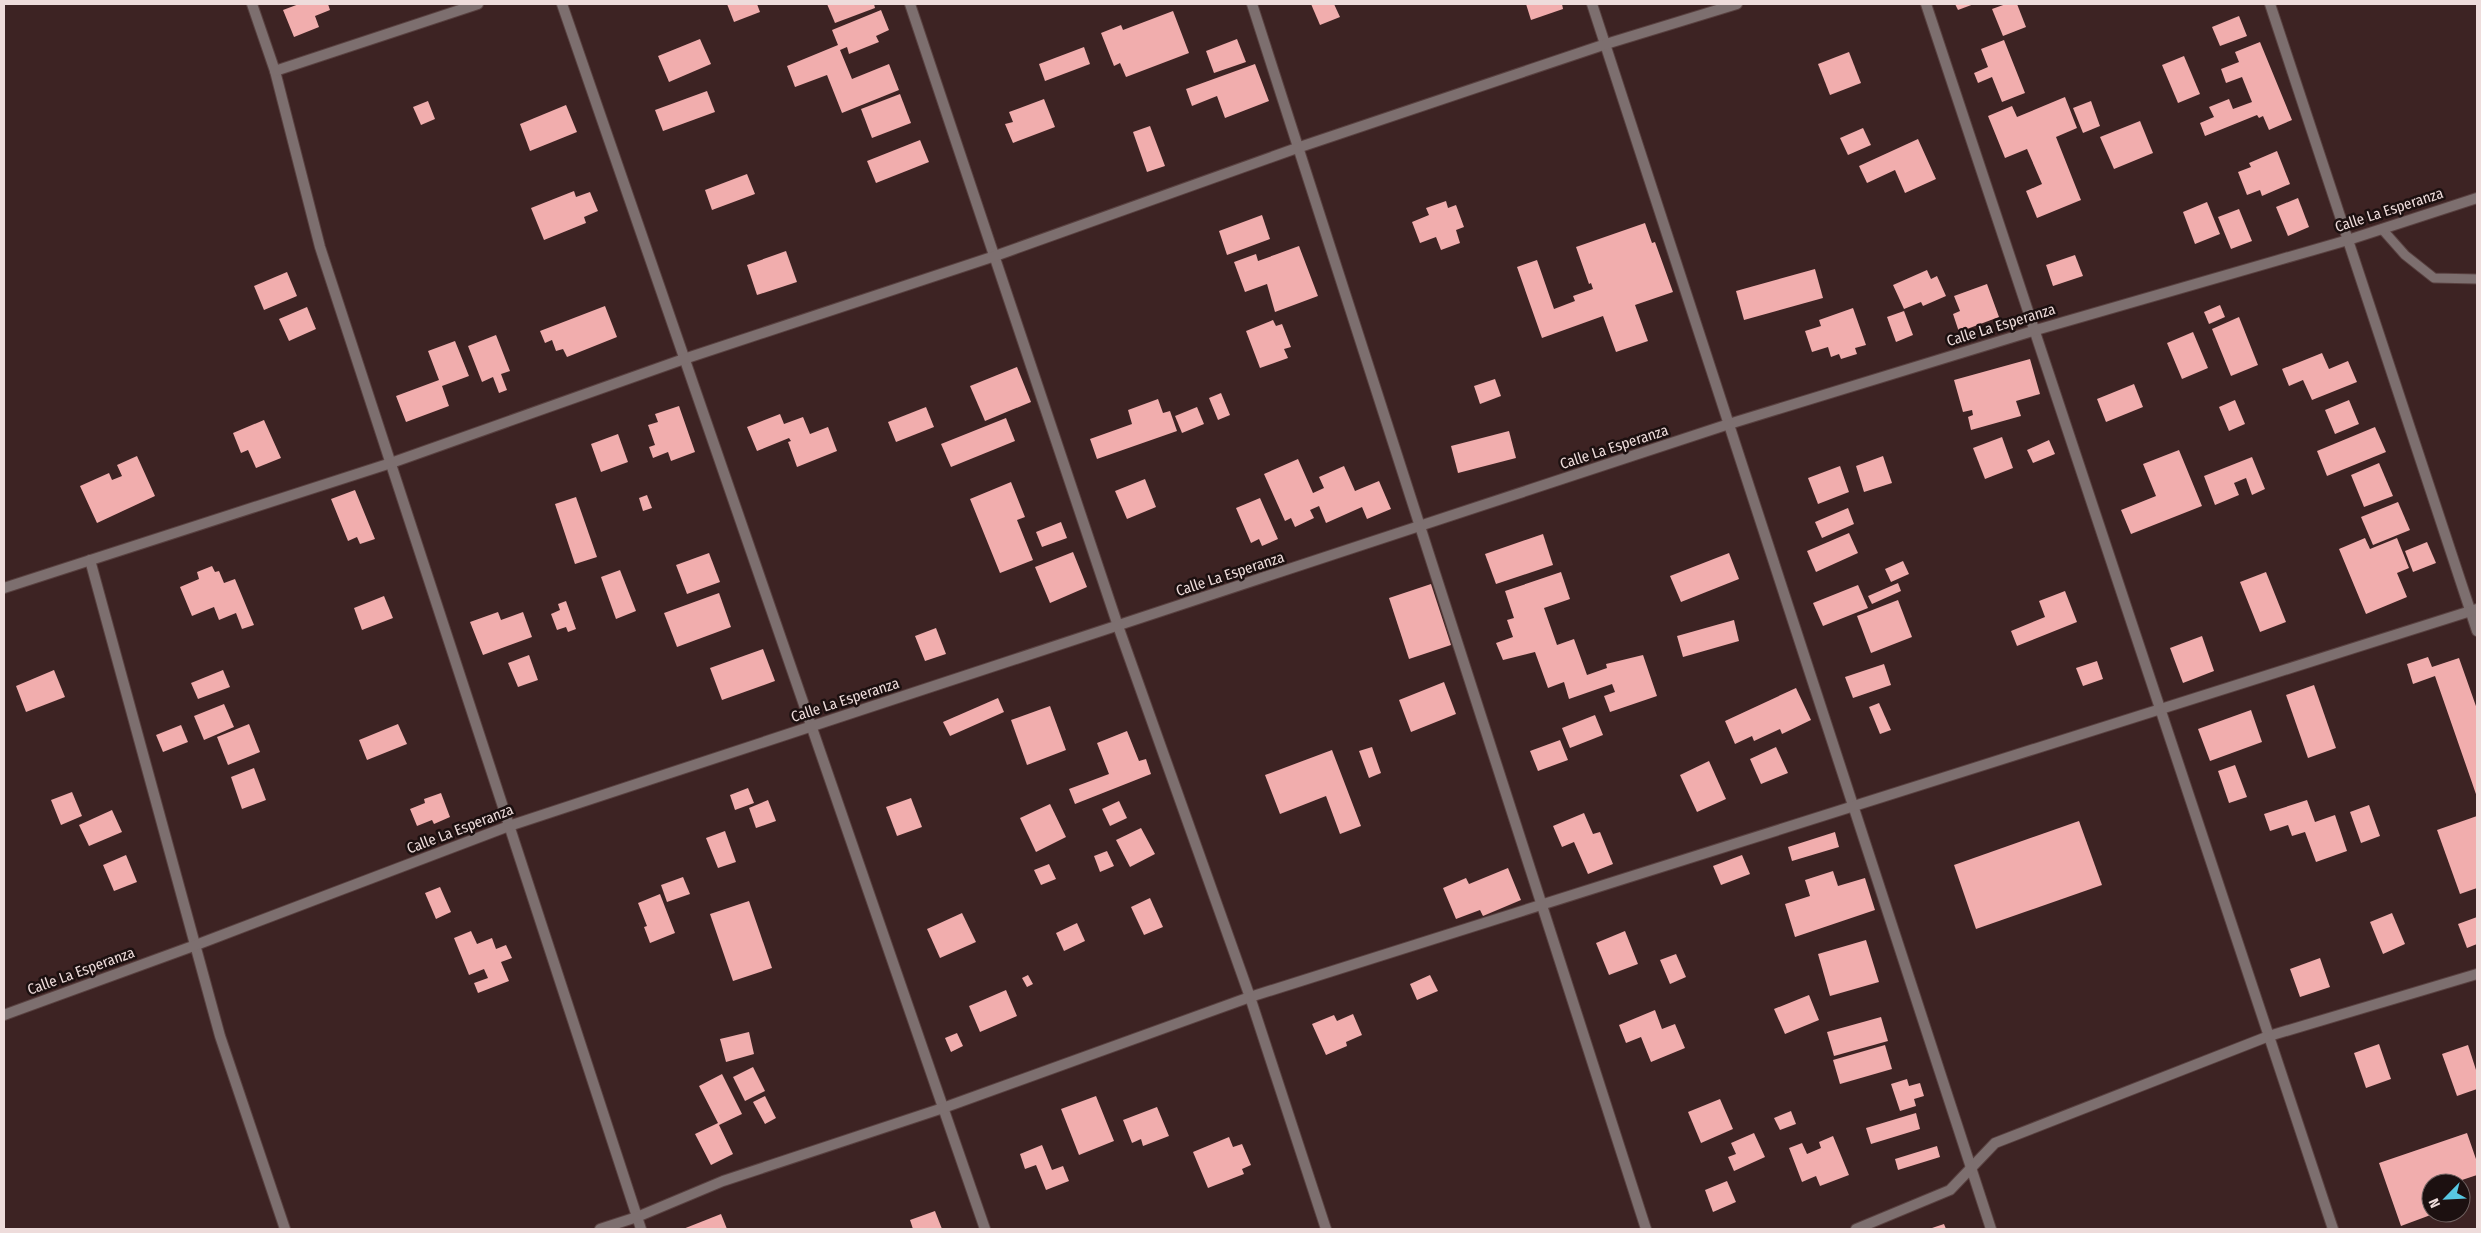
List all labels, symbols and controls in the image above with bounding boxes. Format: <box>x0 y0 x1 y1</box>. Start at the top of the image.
street label: Calle La Esperanza <box>2333 184 2445 236</box>
street label: Calle La Esperanza <box>1944 300 2058 350</box>
street label: Calle La Esperanza <box>1558 421 1670 473</box>
street label: Calle La Esperanza <box>1174 548 1286 600</box>
street label: Calle La Esperanza <box>789 674 901 726</box>
street label: Calle La Esperanza <box>404 800 516 858</box>
street label: Calle La Esperanza <box>25 943 137 999</box>
north arrow <box>2421 1173 2471 1223</box>
text: N <box>2425 1196 2444 1210</box>

